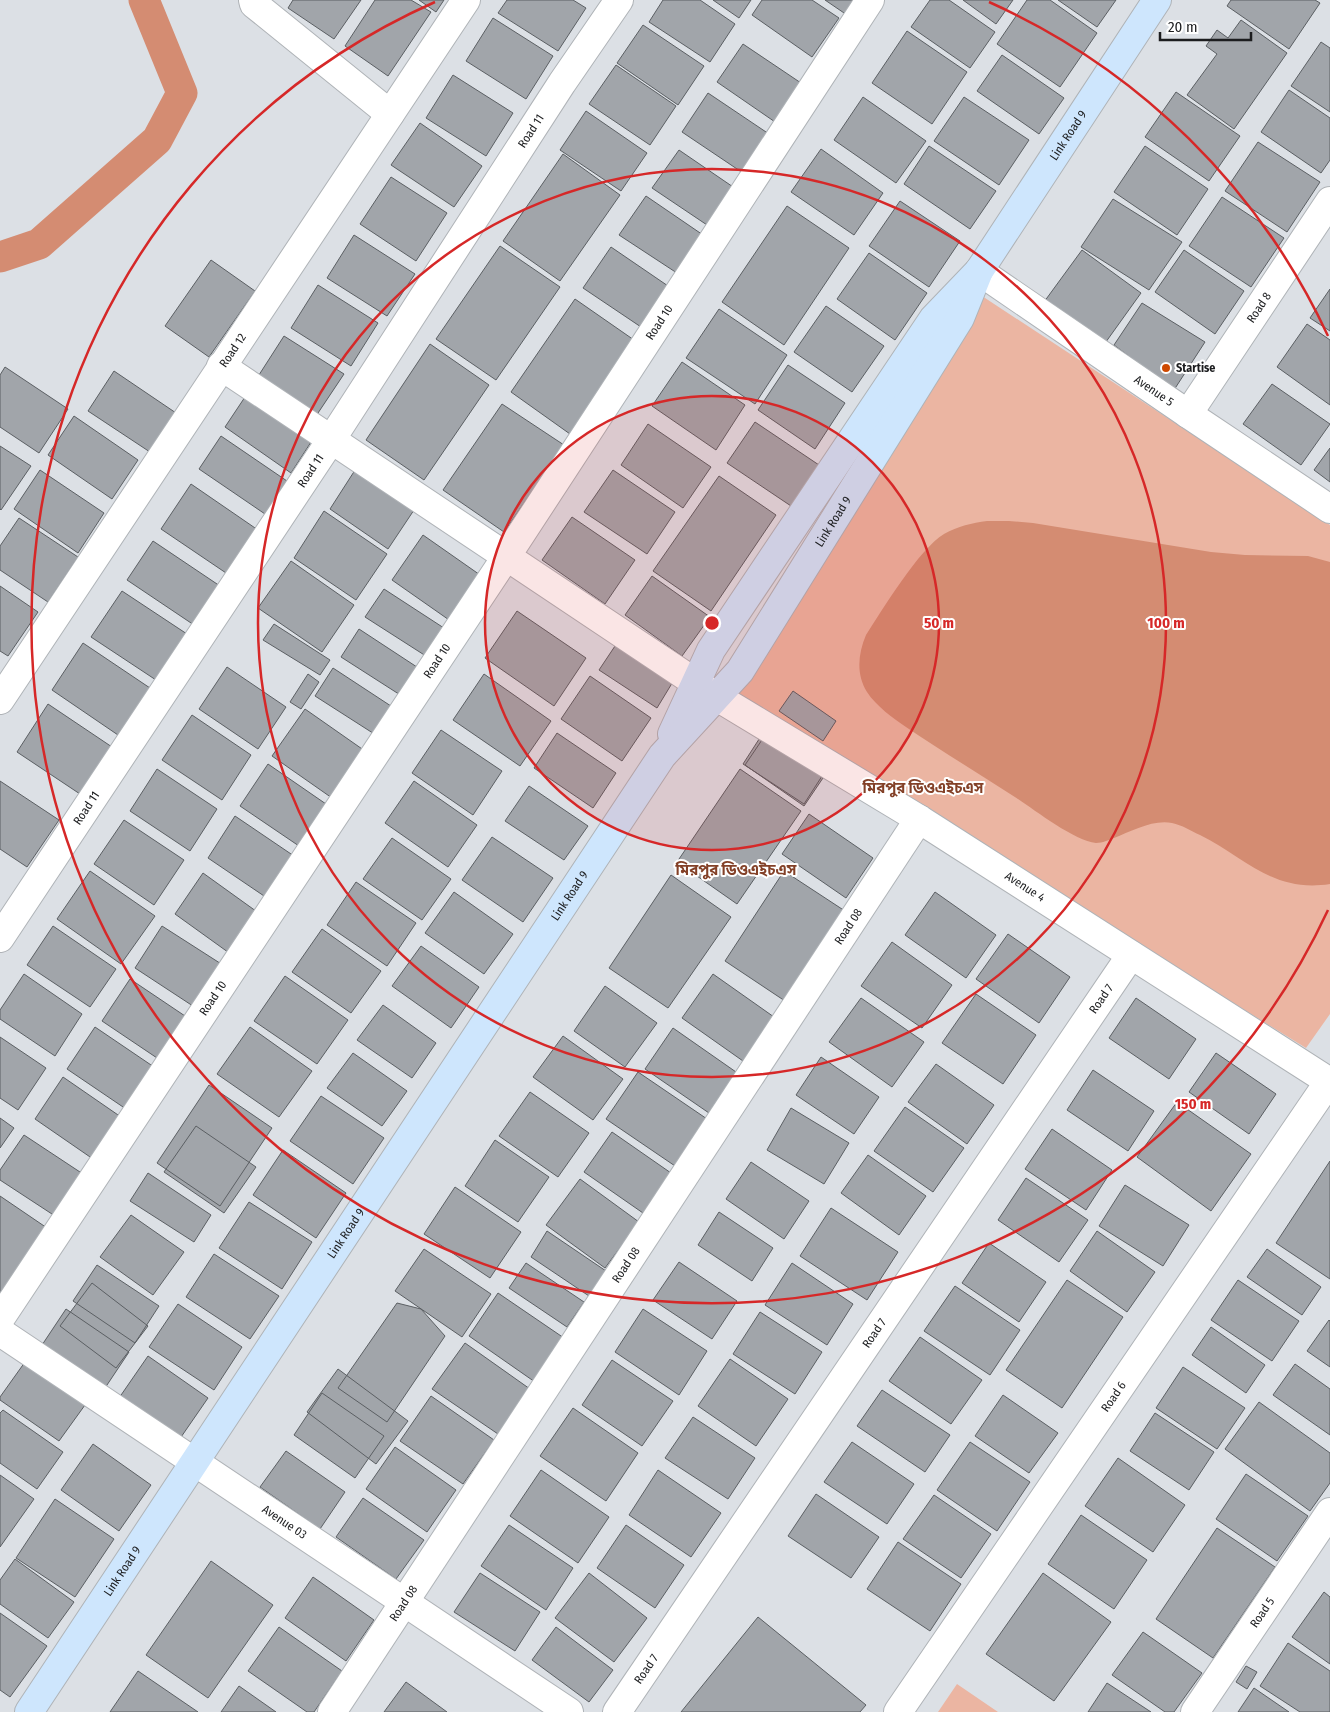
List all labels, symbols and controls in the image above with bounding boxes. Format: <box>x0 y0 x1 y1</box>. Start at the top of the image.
scale bar <box>1160 10 1251 42</box>
text: 20 m <box>1168 18 1198 36</box>
street label: Link Road 9 <box>1047 108 1090 163</box>
street label: Road 11 <box>515 112 547 150</box>
street label: Road 8 <box>1244 290 1274 325</box>
street label: Road 10 <box>643 302 676 342</box>
street label: Road 12 <box>216 331 249 370</box>
place label: Startise <box>1176 361 1215 375</box>
marker: Startise <box>1160 362 1172 374</box>
street label: Avenue 5 <box>1132 372 1177 409</box>
street label: Road 11 <box>294 452 327 490</box>
street label: Link Road 9 <box>812 494 854 549</box>
centre of rings <box>703 614 721 632</box>
text: 50 m <box>924 614 954 632</box>
text: 100 m <box>1147 614 1185 632</box>
street label: Road 10 <box>420 641 454 681</box>
district label: মিরপুর ডিওএইচএস <box>862 779 984 798</box>
street label: Road 11 <box>70 789 102 827</box>
district label: মিরপুর ডিওএইচএস <box>675 861 797 880</box>
street label: Link Road 9 <box>548 868 591 923</box>
street label: Avenue 4 <box>1002 869 1048 905</box>
street label: Road 08 <box>831 906 865 947</box>
street label: Road 10 <box>196 978 230 1018</box>
street label: Road 7 <box>1086 981 1116 1016</box>
text: 150 m <box>1175 1095 1211 1113</box>
street label: Link Road 9 <box>324 1206 367 1261</box>
street label: Road 08 <box>609 1244 643 1286</box>
street label: Road 7 <box>859 1316 889 1351</box>
street label: Road 6 <box>1098 1379 1129 1414</box>
street label: Avenue 03 <box>260 1502 309 1542</box>
street label: Link Road 9 <box>101 1543 144 1599</box>
street label: Road 08 <box>387 1583 420 1624</box>
street label: Road 5 <box>1247 1594 1278 1630</box>
street label: Road 7 <box>631 1651 661 1686</box>

